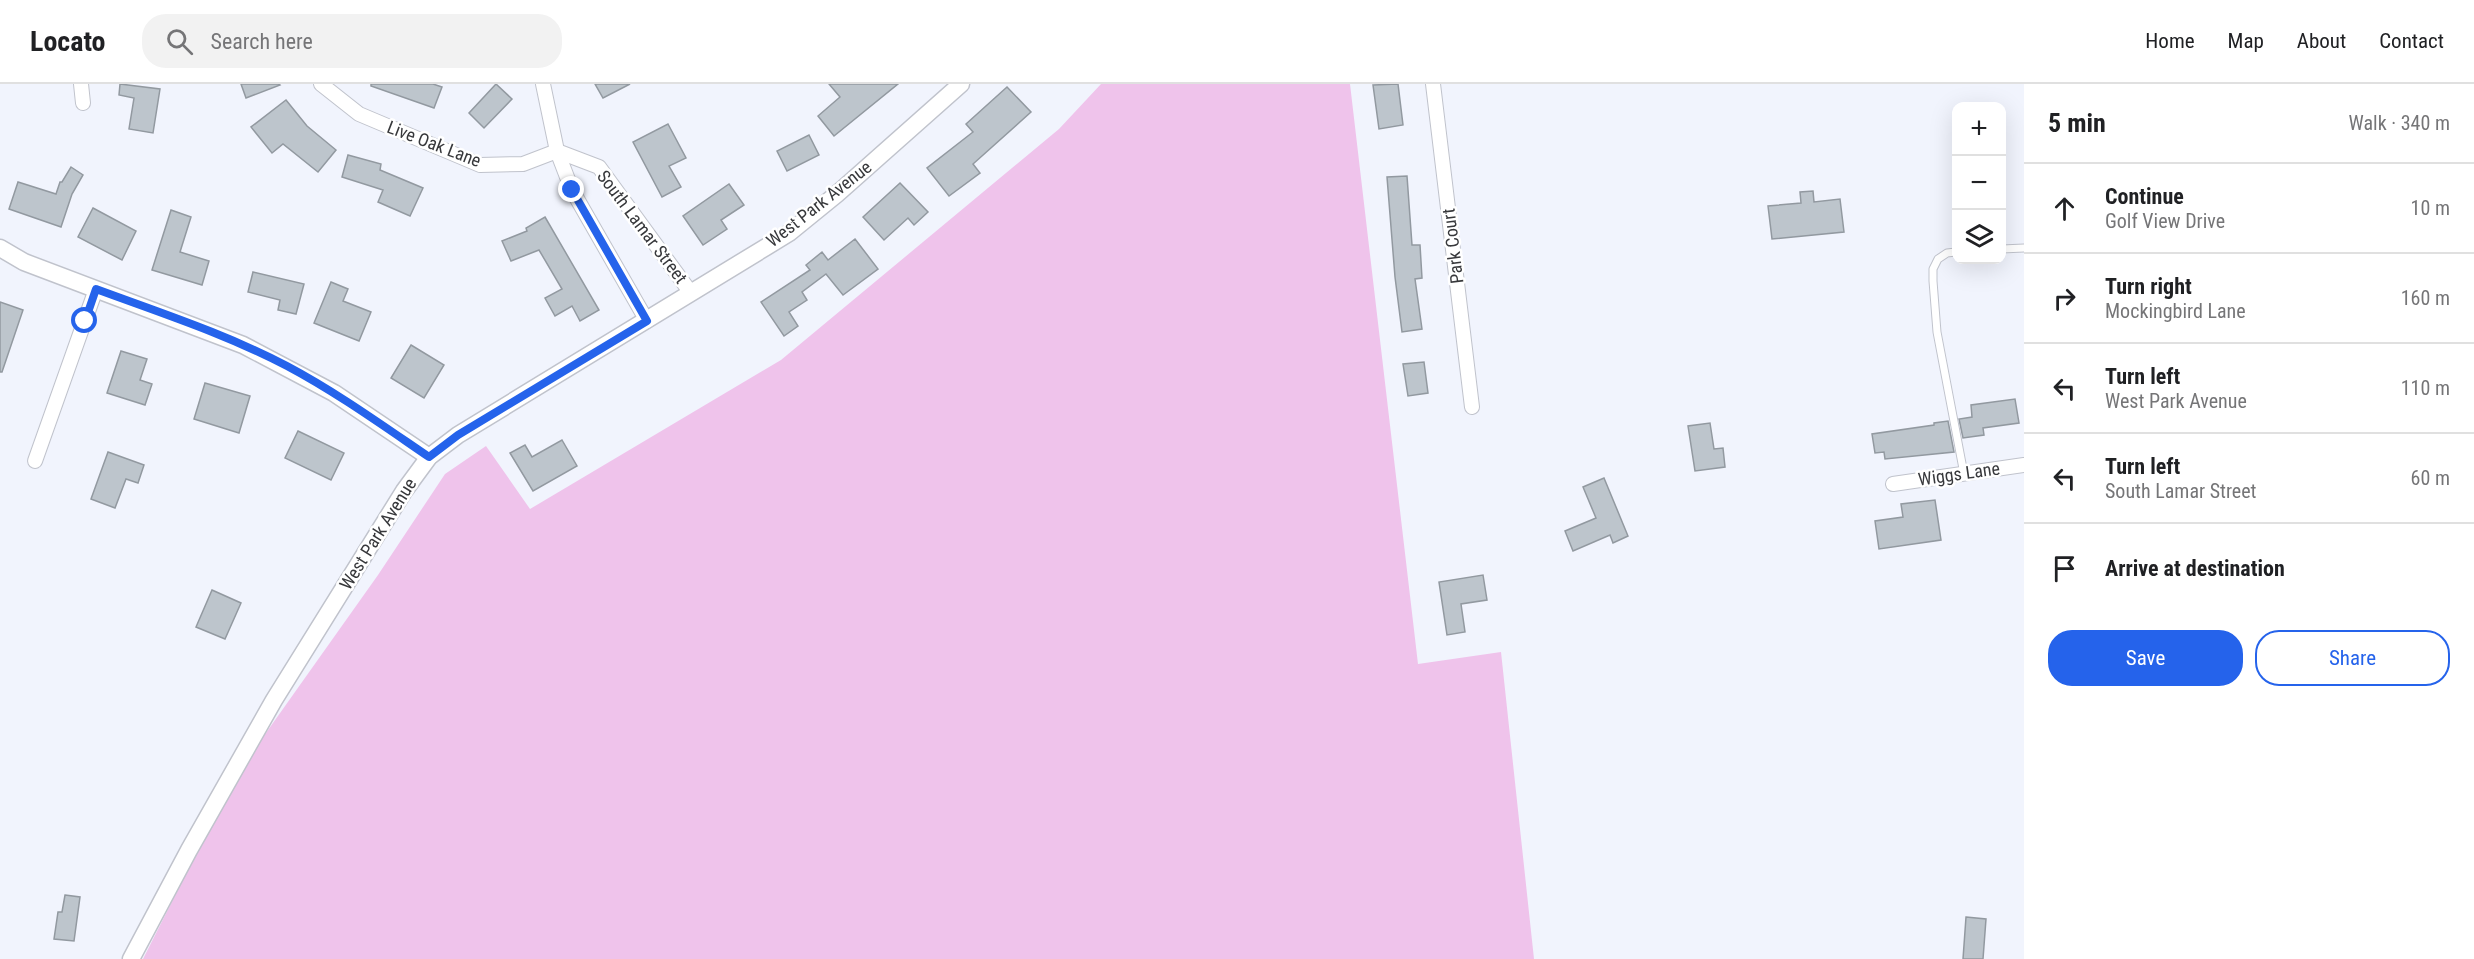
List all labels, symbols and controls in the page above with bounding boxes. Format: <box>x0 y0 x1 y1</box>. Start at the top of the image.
search box <box>142 14 562 68</box>
text: Locato <box>30 25 106 58</box>
icon: search <box>163 25 196 58</box>
text: Search here <box>211 29 313 54</box>
text: Home <box>2145 29 2195 53</box>
text: Map <box>2228 29 2264 53</box>
text: About <box>2297 29 2346 53</box>
text: Contact <box>2379 29 2444 53</box>
map controls <box>1952 102 2006 264</box>
button: + <box>1952 102 2006 156</box>
text: 5 min <box>2048 108 2106 138</box>
text: Walk · 340 m <box>2349 111 2450 135</box>
street label: Live Oak Lane <box>384 116 484 171</box>
street label: West Park Avenue <box>762 156 875 251</box>
button: − <box>1952 156 2006 210</box>
street label: South Lamar Street <box>593 166 692 287</box>
route end <box>558 176 584 202</box>
text: Continue <box>2105 184 2184 209</box>
icon: ahead <box>2048 192 2081 225</box>
text: 10 m <box>2411 196 2450 220</box>
street label: Park Court <box>1437 207 1468 285</box>
text: Golf View Drive <box>2105 209 2225 233</box>
button: layers <box>1952 210 2006 264</box>
text: Turn right <box>2105 274 2192 299</box>
icon: right <box>2048 282 2081 315</box>
text: 160 m <box>2401 286 2450 310</box>
text: Mockingbird Lane <box>2105 299 2246 323</box>
route start <box>71 307 97 333</box>
text: Turn left <box>2105 364 2180 389</box>
icon: left <box>2048 372 2081 405</box>
text: 110 m <box>2401 376 2450 400</box>
text: West Park Avenue <box>2105 389 2247 413</box>
text: Turn left <box>2105 454 2180 479</box>
street label: Wiggs Lane <box>1917 457 2001 490</box>
icon: left <box>2048 462 2081 495</box>
text: 60 m <box>2411 466 2450 490</box>
street label: West Park Avenue <box>335 474 420 593</box>
text: South Lamar Street <box>2105 479 2257 503</box>
icon: arrive <box>2048 552 2081 585</box>
text: Arrive at destination <box>2105 556 2285 581</box>
button: Save <box>2048 630 2243 686</box>
button: Share <box>2255 630 2450 686</box>

